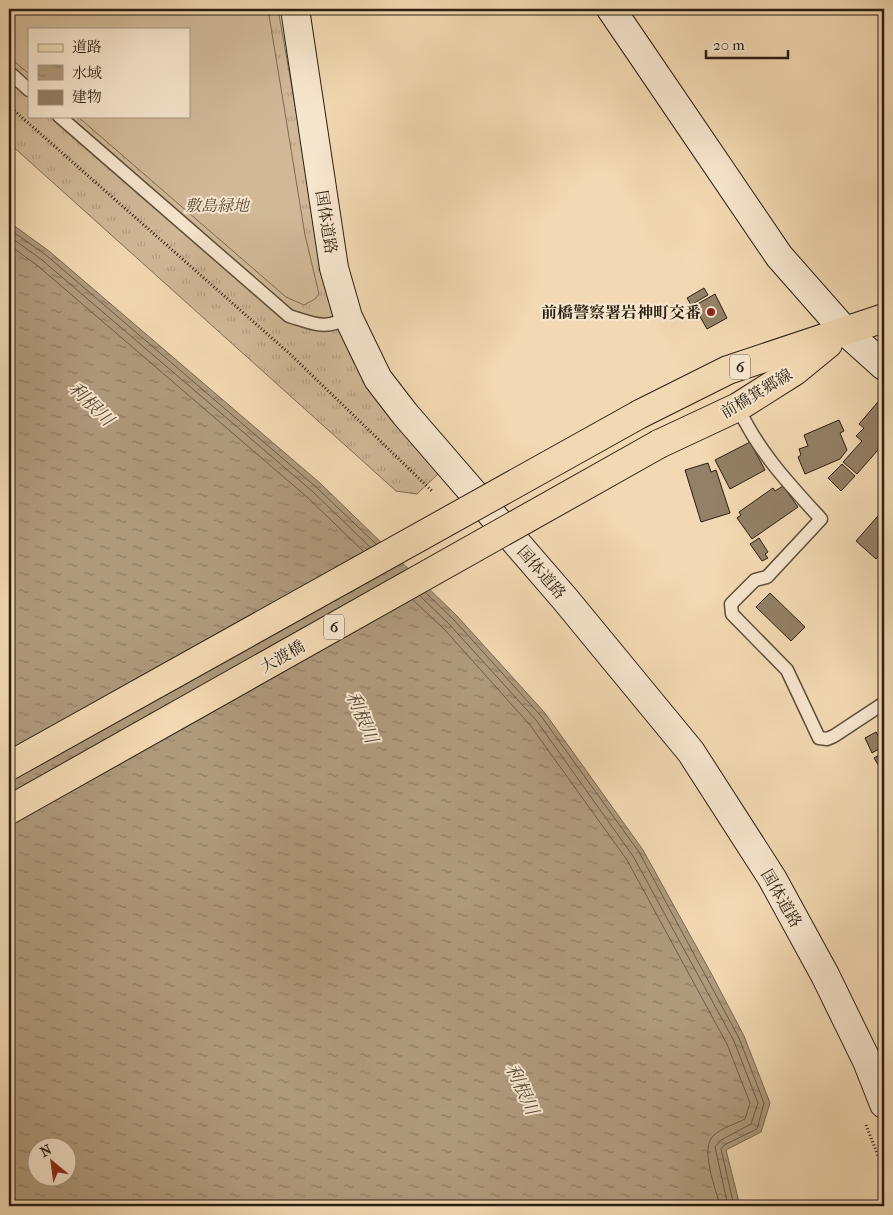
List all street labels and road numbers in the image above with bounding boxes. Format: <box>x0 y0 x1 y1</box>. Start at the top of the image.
street label: 国体道路 <box>312 189 341 255</box>
road number: 6 <box>730 354 750 380</box>
street label: 前橋箕郷線 <box>717 365 795 422</box>
street label: 国体道路 <box>513 542 570 603</box>
road number: 6 <box>324 614 344 640</box>
street label: 大渡橋 <box>257 636 308 676</box>
street label: 国体道路 <box>757 866 806 931</box>

